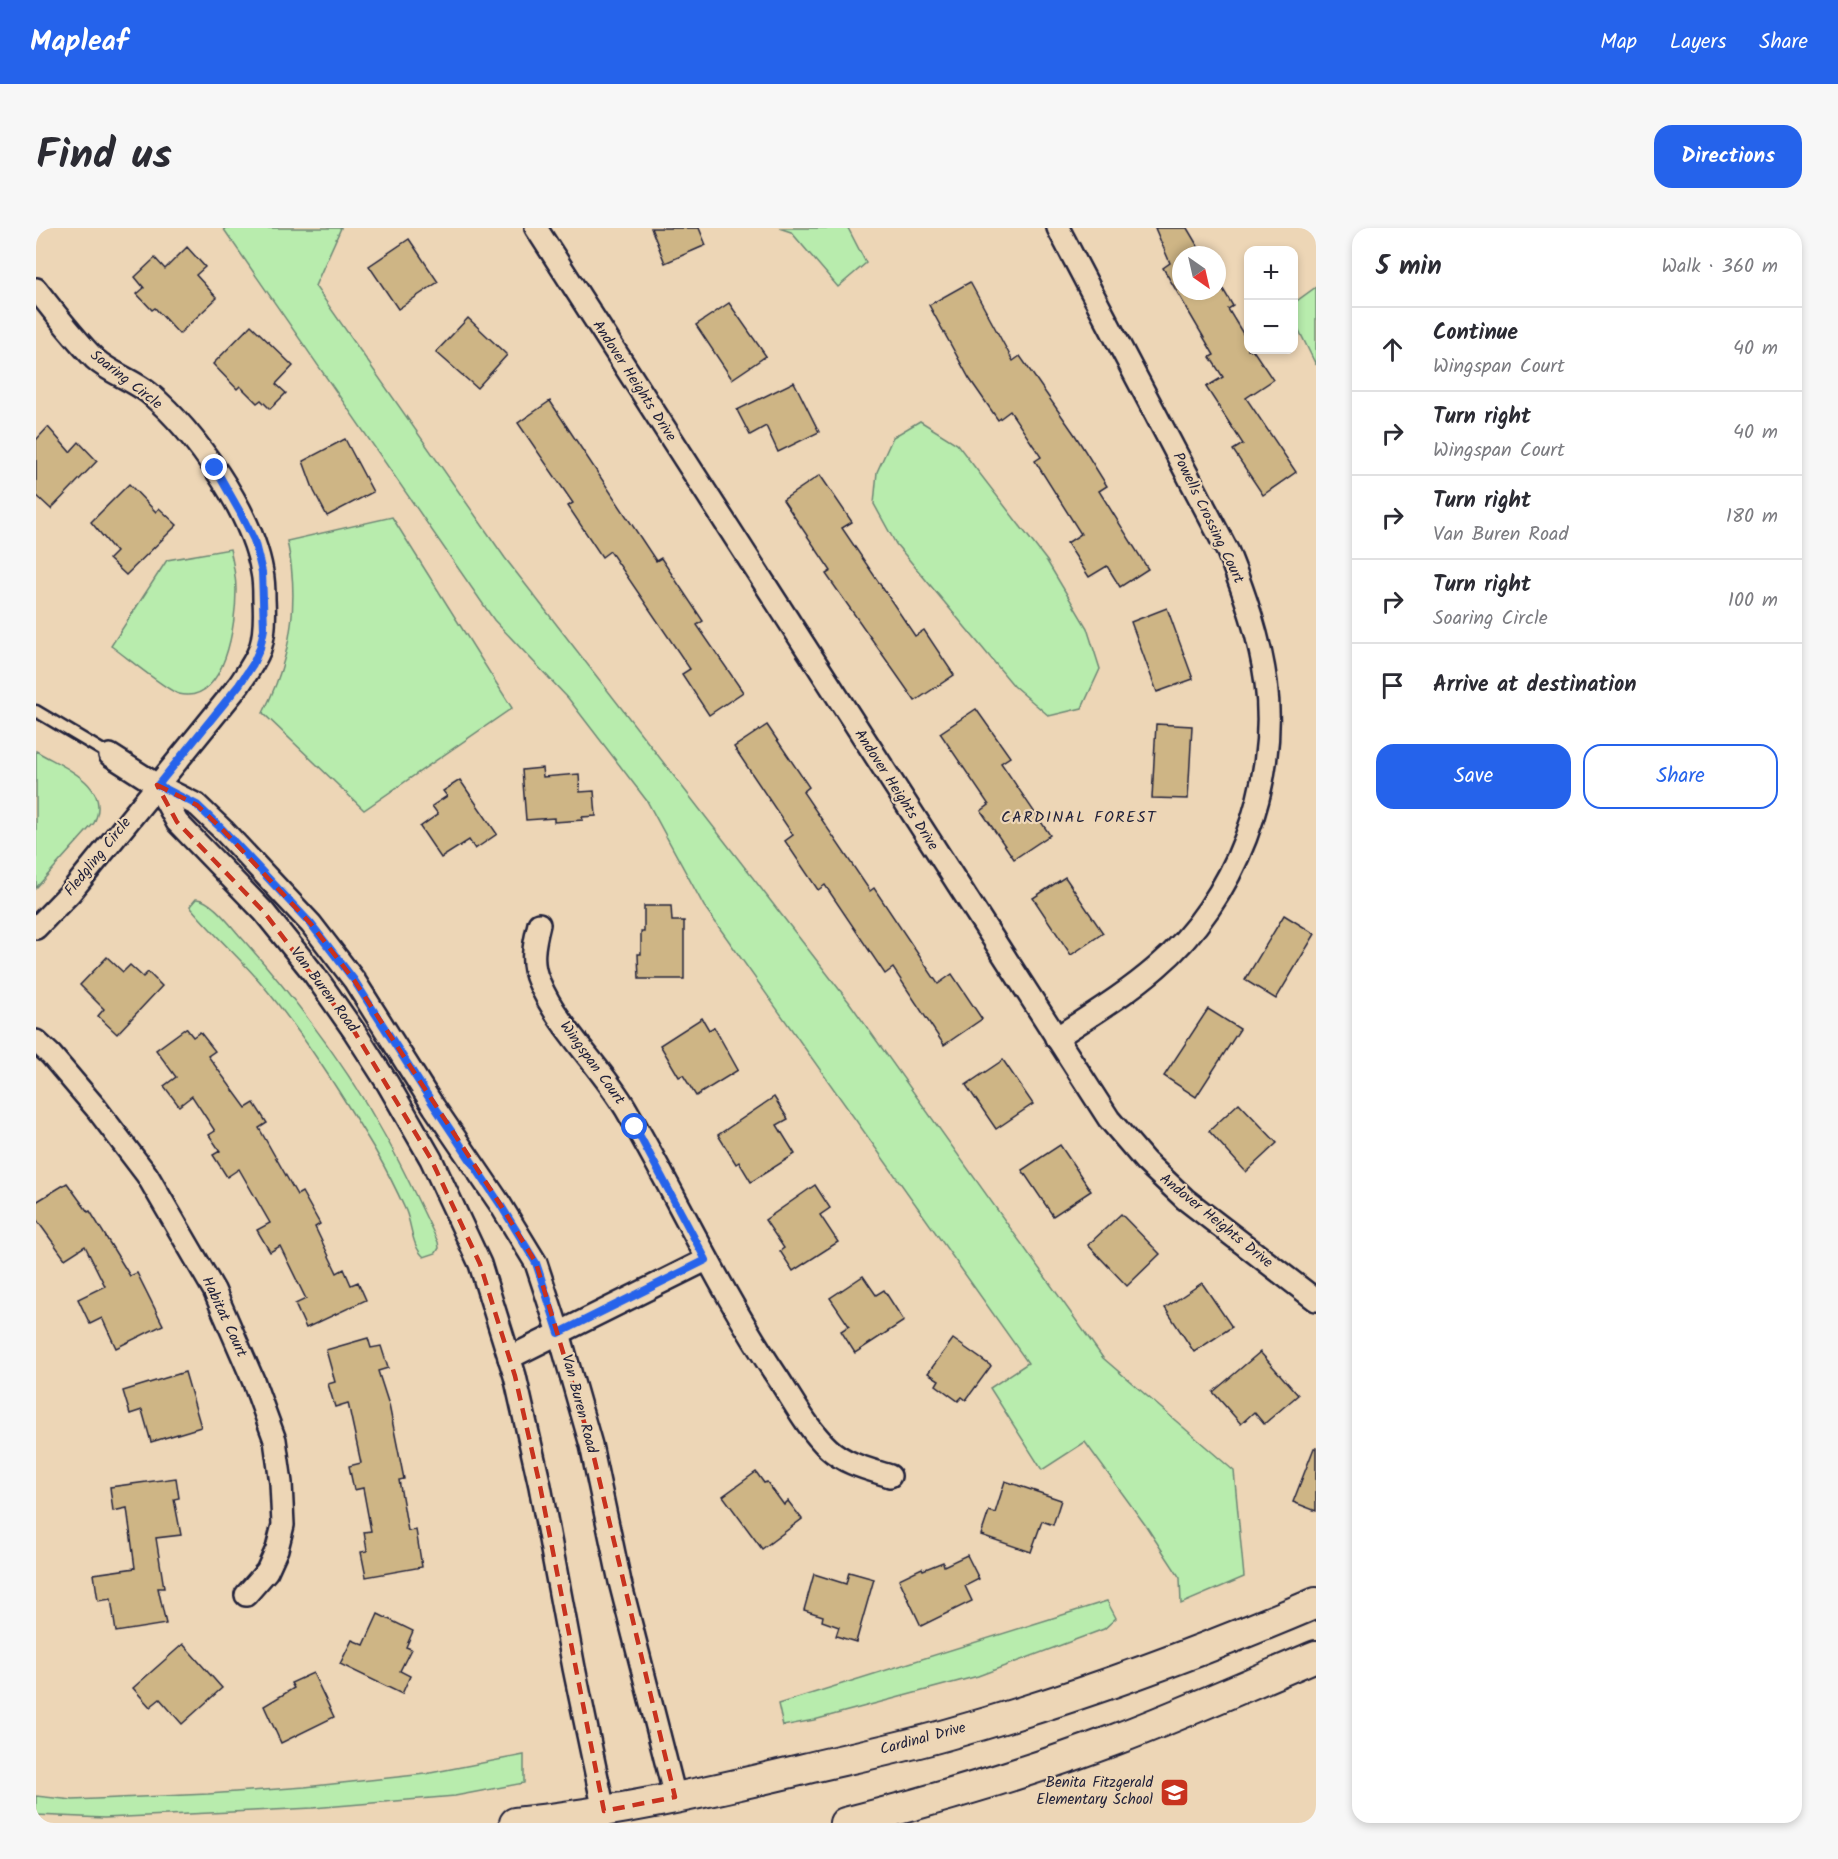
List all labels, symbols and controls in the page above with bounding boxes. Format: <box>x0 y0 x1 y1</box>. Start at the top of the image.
text: Mapleaf <box>30 20 128 65</box>
text: Map <box>1600 26 1637 59</box>
text: Layers <box>1670 26 1726 59</box>
text: Share <box>1759 26 1808 59</box>
text: Find us <box>36 123 172 190</box>
button: Directions <box>1654 125 1802 188</box>
north arrow <box>1172 246 1226 300</box>
map controls <box>1244 246 1298 354</box>
button: + <box>1244 246 1298 300</box>
text: 5 min <box>1376 246 1442 288</box>
text: Walk · 360 m <box>1661 251 1778 283</box>
button: − <box>1244 300 1298 354</box>
street label: Andover Heights Drive <box>586 316 682 447</box>
text: Continue <box>1433 316 1518 351</box>
icon: ahead <box>1376 333 1409 366</box>
text: 40 m <box>1733 333 1778 365</box>
street label: Soaring Circle <box>85 344 167 416</box>
text: Wingspan Court <box>1433 351 1565 383</box>
text: Turn right <box>1433 400 1531 435</box>
icon: right <box>1376 417 1409 450</box>
text: 40 m <box>1733 417 1778 449</box>
text: Wingspan Court <box>1433 435 1565 467</box>
street label: Powells Crossing Court <box>1166 448 1250 588</box>
route end <box>201 454 227 480</box>
text: Turn right <box>1433 484 1531 519</box>
icon: right <box>1376 501 1409 534</box>
text: 180 m <box>1726 501 1778 533</box>
text: Van Buren Road <box>1433 519 1568 551</box>
text: Turn right <box>1433 568 1531 603</box>
icon: right <box>1376 585 1409 618</box>
text: 100 m <box>1728 585 1778 617</box>
text: Soaring Circle <box>1433 603 1548 635</box>
text: Arrive at destination <box>1433 668 1636 703</box>
icon: arrive <box>1376 669 1409 702</box>
street label: Andover Heights Drive <box>848 725 944 856</box>
button: Save <box>1376 744 1571 809</box>
button: Share <box>1583 744 1778 809</box>
district label: CARDINAL FOREST <box>1001 805 1157 830</box>
street label: Fledgling Circle <box>59 812 138 902</box>
street label: Van Buren Road <box>284 942 364 1038</box>
street label: Wingspan Court <box>553 1016 631 1110</box>
route start <box>621 1113 647 1139</box>
street label: Andover Heights Drive <box>1154 1167 1278 1275</box>
street label: Habitat Court <box>195 1273 253 1362</box>
street label: Van Buren Road <box>554 1352 604 1457</box>
street label: Cardinal Drive <box>877 1716 969 1762</box>
place label: Benita Fitzgerald Elementary School <box>1036 1771 1154 1812</box>
school or university icon: Benita Fitzgerald Elementary School <box>1158 1776 1190 1808</box>

